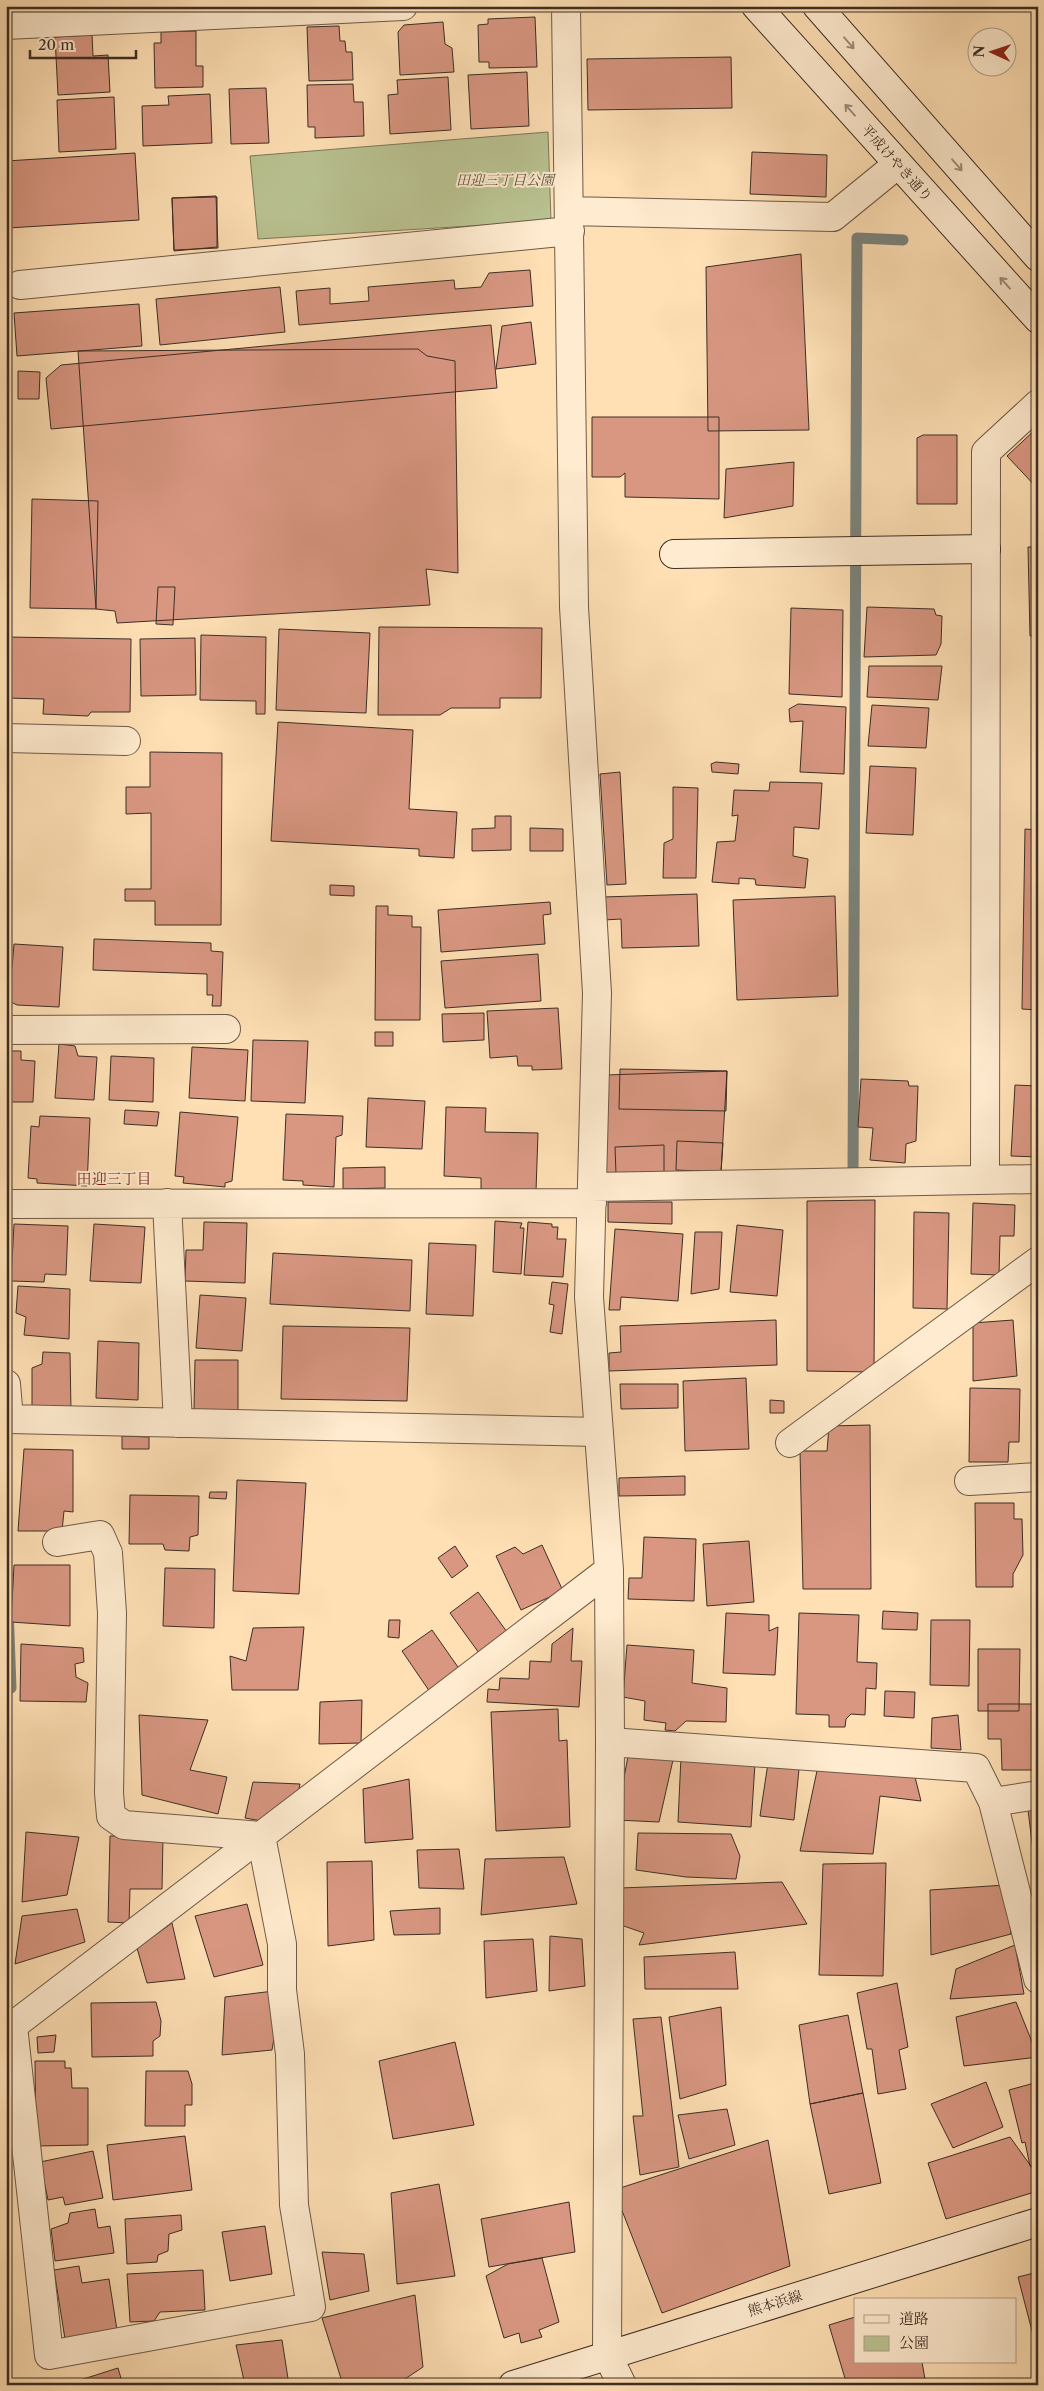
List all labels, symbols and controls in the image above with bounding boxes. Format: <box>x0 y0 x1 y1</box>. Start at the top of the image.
scale bar <box>30 28 136 60</box>
north arrow <box>966 28 1016 78</box>
text: 20 m <box>38 35 74 54</box>
one-way arrow <box>843 36 855 49</box>
text: N <box>970 45 988 58</box>
one-way arrow <box>844 104 856 117</box>
street label: 平成けやき通り <box>858 121 936 205</box>
one-way arrow <box>951 158 962 171</box>
park label: 田迎三丁目公園 <box>456 171 556 189</box>
one-way arrow <box>999 277 1011 290</box>
district label: 田迎三丁目 <box>76 1169 152 1188</box>
street label: 熊本浜線 <box>746 2286 804 2320</box>
legend <box>854 2298 1016 2364</box>
text: 道路 <box>899 2309 929 2328</box>
text: 公園 <box>899 2333 929 2352</box>

